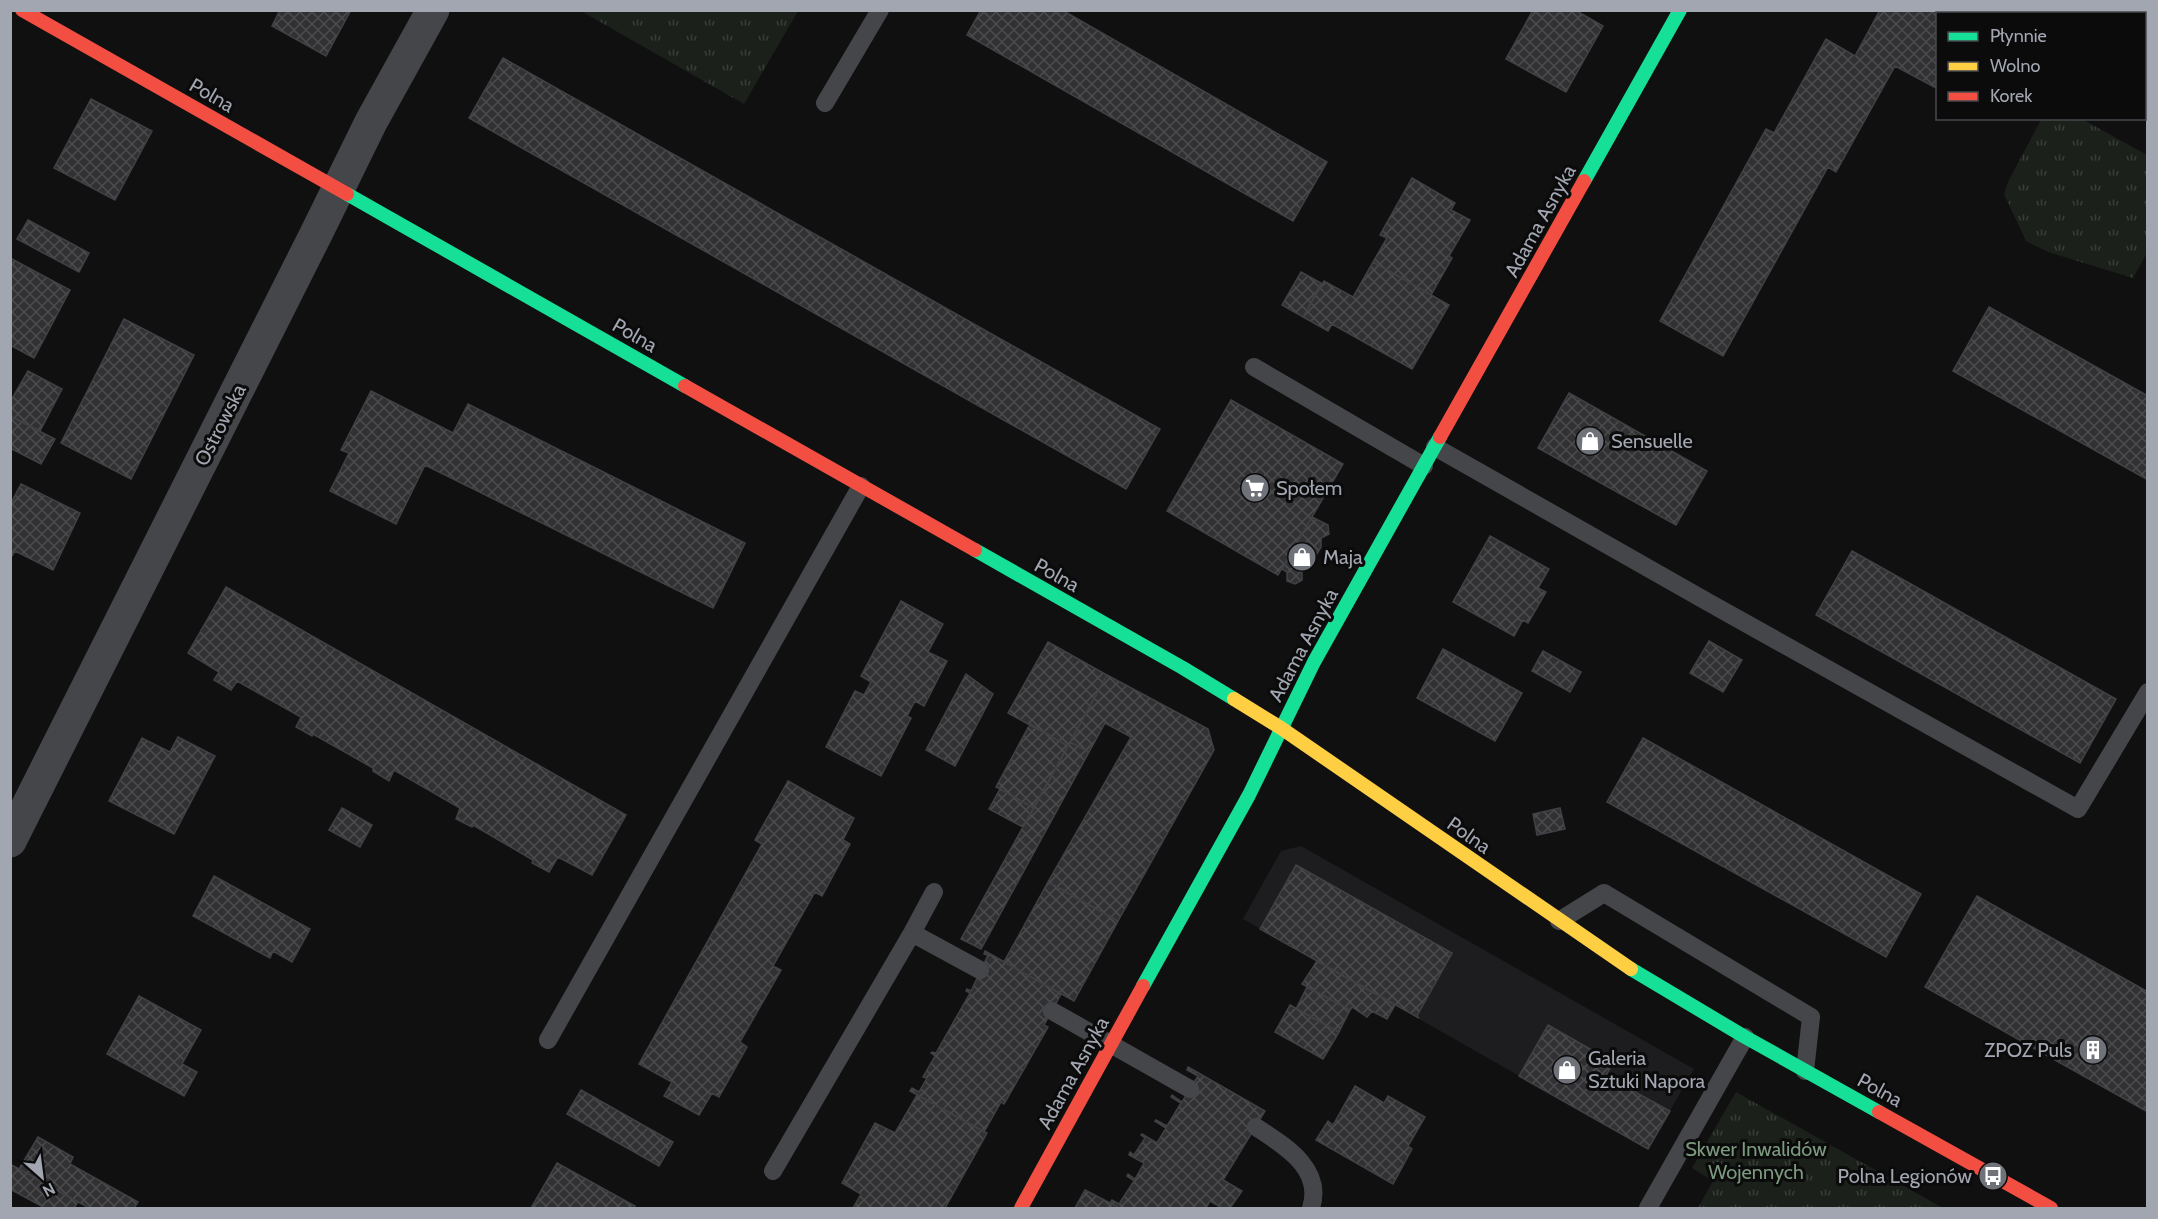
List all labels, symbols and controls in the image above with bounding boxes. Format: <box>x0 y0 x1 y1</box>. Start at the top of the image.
legend <box>1936 12 2146 120</box>
text: Płynnie <box>1990 25 2047 47</box>
text: Wolno <box>1990 55 2041 77</box>
street label: Polna <box>185 73 239 118</box>
text: Korek <box>1990 85 2033 107</box>
street label: Adama Asnyka <box>1499 160 1581 281</box>
street label: Polna <box>608 313 662 358</box>
street label: Ostrowska <box>189 380 251 470</box>
shop icon: Sensuelle <box>1574 425 1606 457</box>
place label: Sensuelle <box>1611 429 1693 453</box>
supermarket icon: Społem <box>1239 472 1271 504</box>
place label: Społem <box>1276 476 1342 500</box>
shop icon: Maja <box>1286 541 1318 573</box>
place label: Maja <box>1323 545 1363 569</box>
street label: Polna <box>1030 553 1084 597</box>
street label: Adama Asnyka <box>1263 584 1343 706</box>
street label: Polna <box>1443 811 1496 859</box>
street label: Adama Asnyka <box>1032 1012 1114 1133</box>
building icon: ZPOZ Puls <box>2077 1034 2109 1066</box>
place label: ZPOZ Puls <box>1984 1038 2072 1062</box>
place label: Galeria Sztuki Napora <box>1588 1046 1706 1093</box>
shop icon: Galeria Sztuki Napora <box>1551 1054 1583 1086</box>
street label: Polna <box>1853 1068 1907 1112</box>
park label: Skwer Inwalidów Wojennych <box>1685 1137 1827 1184</box>
north arrow <box>12 1147 72 1207</box>
bus stop icon: Polna Legionów <box>1977 1160 2009 1192</box>
place label: Polna Legionów <box>1838 1164 1972 1188</box>
text: N <box>39 1179 58 1201</box>

